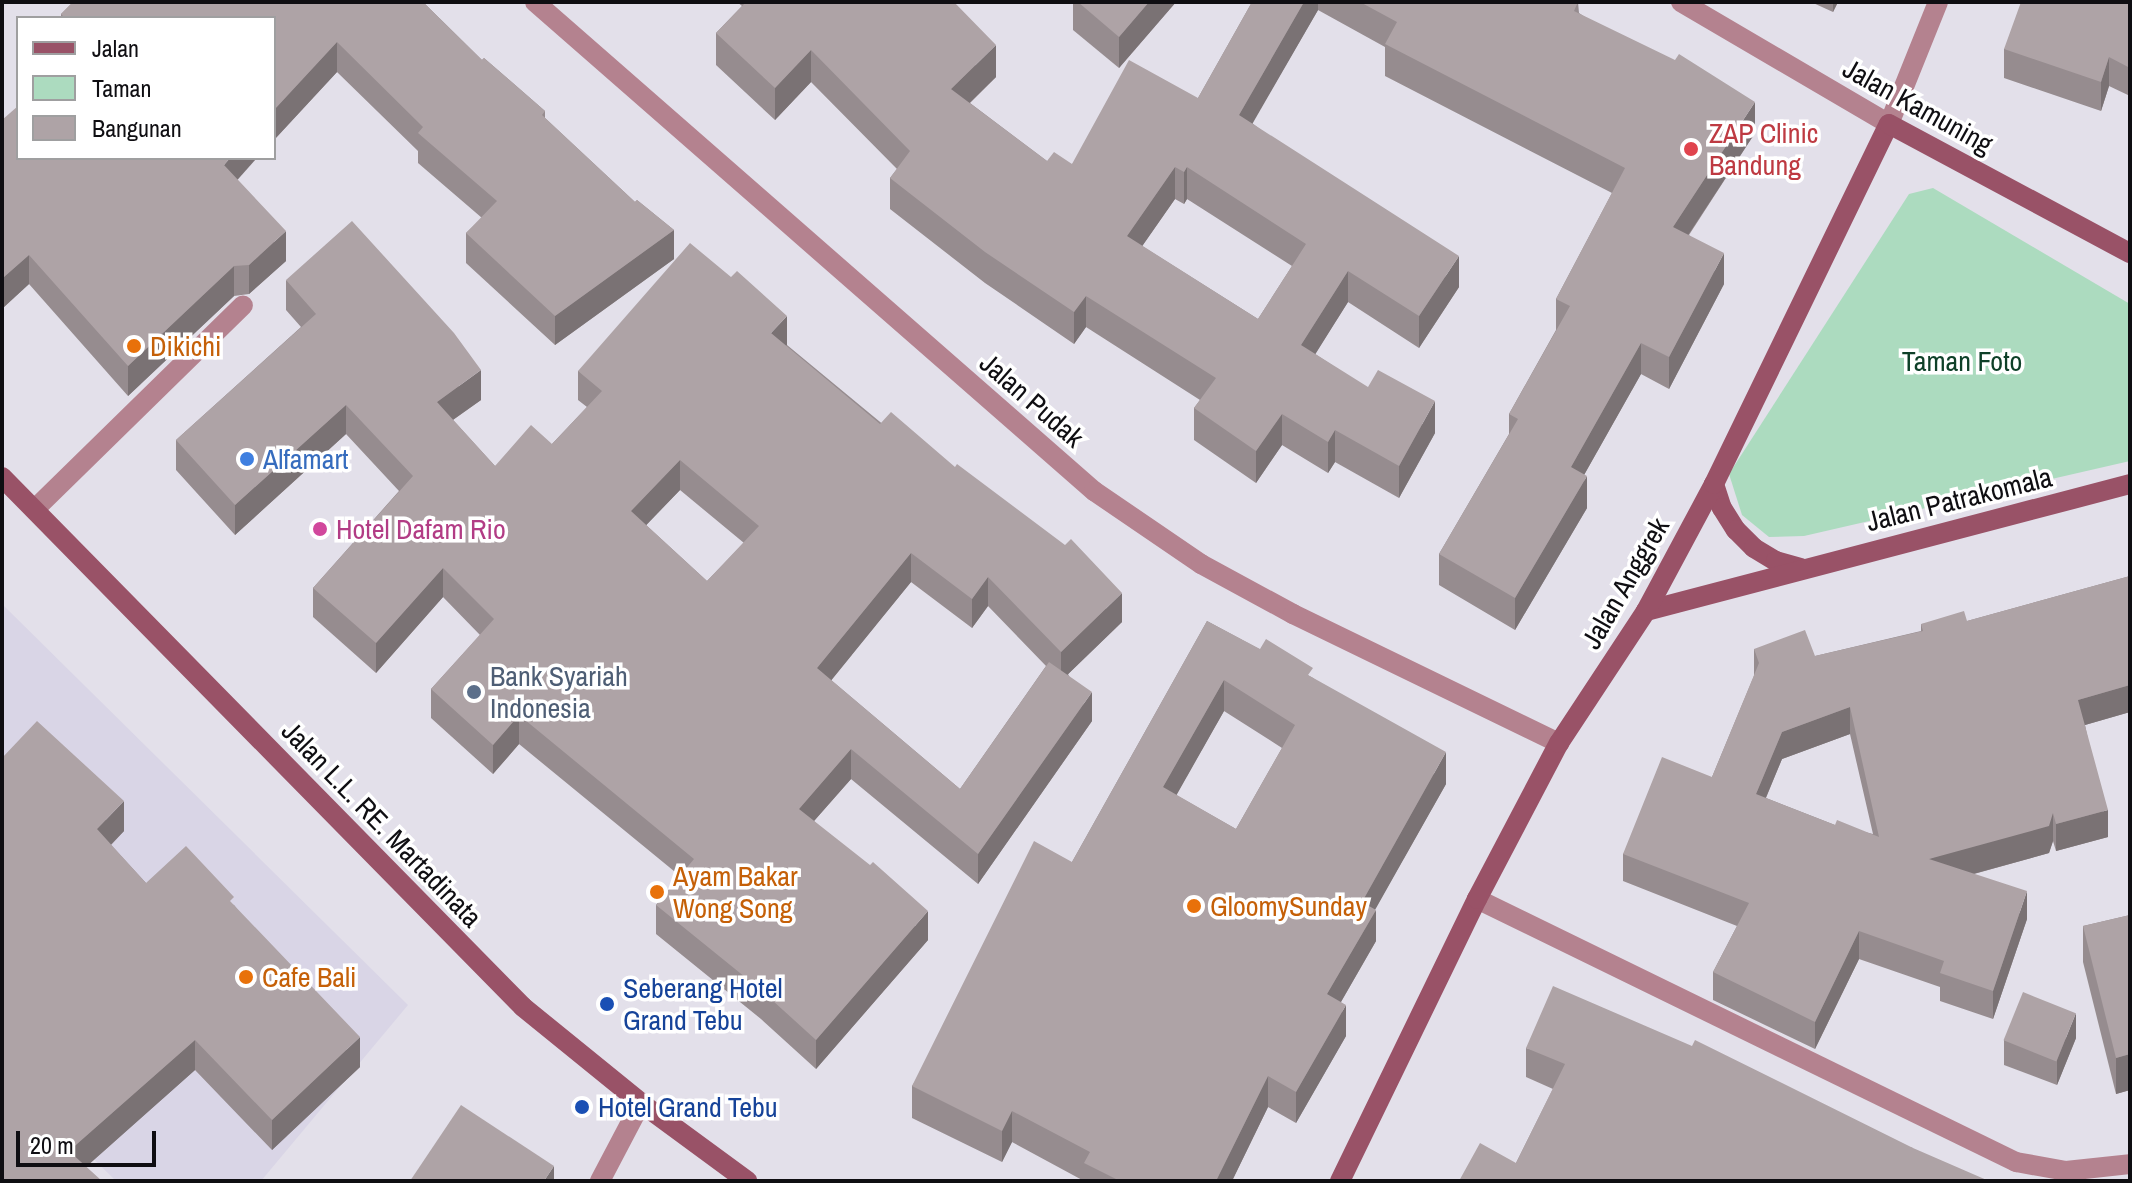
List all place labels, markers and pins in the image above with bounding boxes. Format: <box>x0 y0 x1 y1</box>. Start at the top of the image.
place label: ZAP Clinic Bandung <box>1709 116 1819 182</box>
marker: ZAP Clinic Bandung <box>1680 138 1702 160</box>
place label: Dikichi <box>150 329 221 363</box>
marker: Dikichi <box>125 337 143 355</box>
place label: Alfamart <box>263 442 348 476</box>
marker: Alfamart <box>238 450 256 468</box>
place label: Hotel Dafam Rio <box>336 512 506 546</box>
marker: Hotel Dafam Rio <box>311 520 329 538</box>
place label: Bank Syariah Indonesia <box>490 659 628 725</box>
marker: Bank Syariah Indonesia <box>465 683 483 701</box>
place label: Ayam Bakar Wong Song <box>673 859 798 925</box>
marker: Ayam Bakar Wong Song <box>648 883 666 901</box>
place label: GloomySunday <box>1210 889 1367 923</box>
marker: GloomySunday <box>1185 897 1203 915</box>
place label: Cafe Bali <box>262 960 356 994</box>
marker: Cafe Bali <box>237 968 255 986</box>
place label: Seberang Hotel Grand Tebu <box>623 971 783 1037</box>
marker: Seberang Hotel Grand Tebu <box>598 995 616 1013</box>
place label: Hotel Grand Tebu <box>598 1090 778 1124</box>
marker: Hotel Grand Tebu <box>573 1098 591 1116</box>

